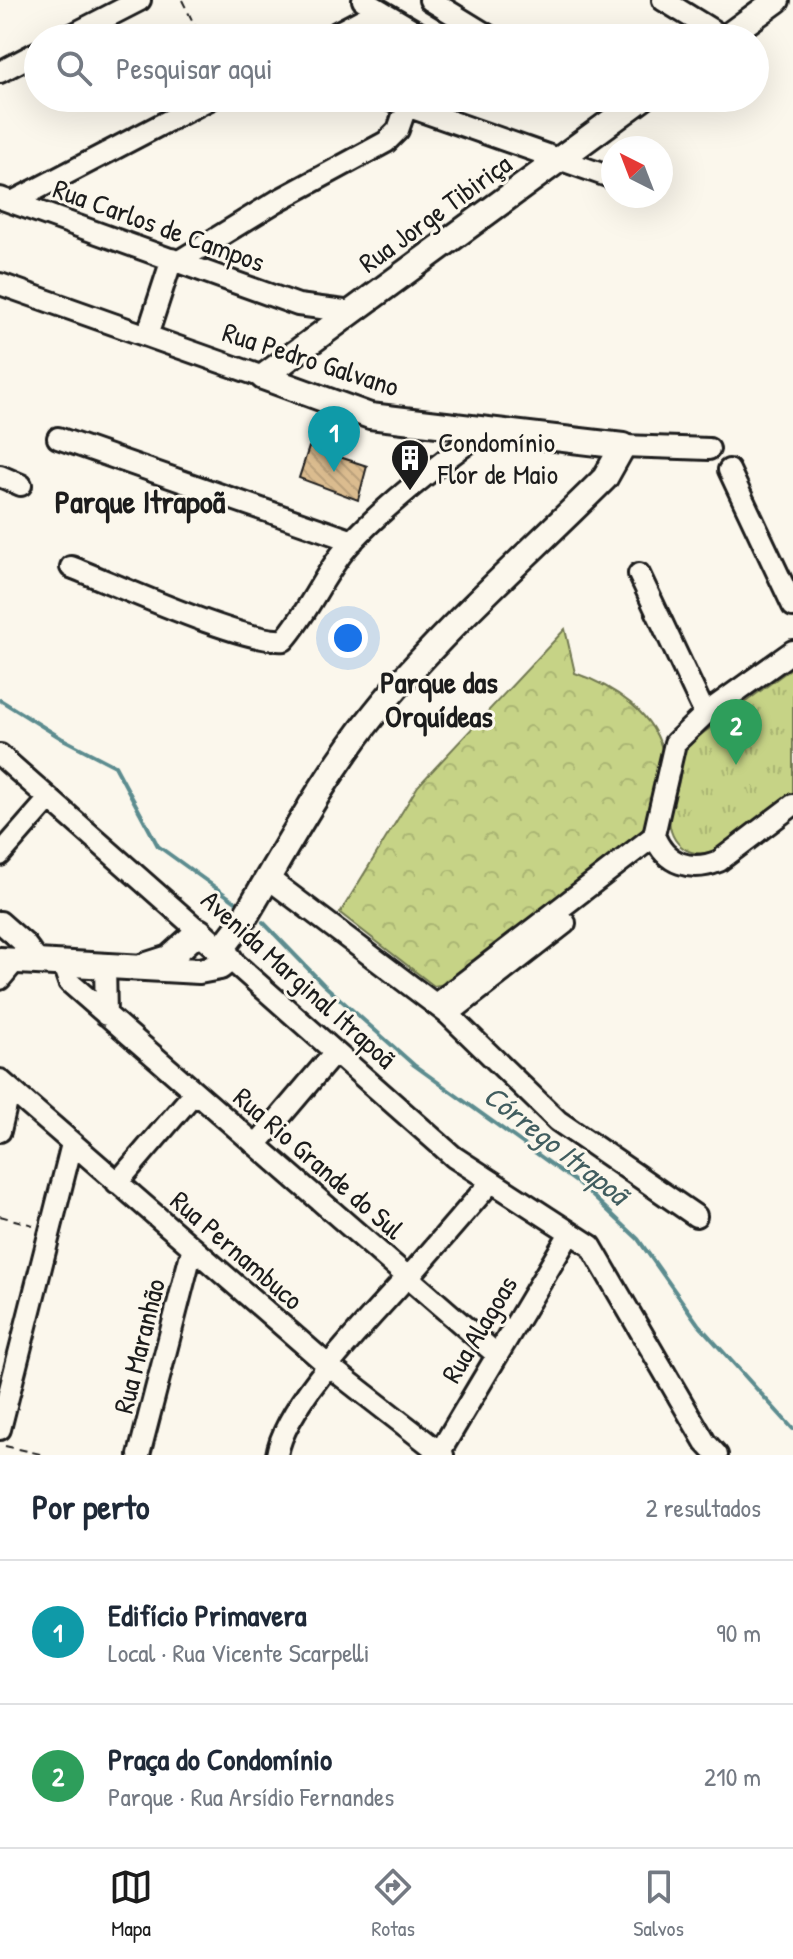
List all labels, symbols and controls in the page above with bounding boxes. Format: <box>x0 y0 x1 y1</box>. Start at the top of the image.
search box <box>24 24 769 112</box>
icon: search <box>52 46 96 90</box>
text: Pesquisar aqui <box>116 48 273 88</box>
north arrow <box>601 136 673 208</box>
street label: Rua Jorge Tibiriça <box>351 145 519 281</box>
street label: Rua Carlos de Campos <box>48 169 270 281</box>
street label: Rua Pedro Galvano <box>218 313 404 405</box>
pin: 1 <box>308 406 360 472</box>
place label: Condomínio Flor de Maio <box>437 423 558 493</box>
building icon: Condomínio Flor de Maio <box>389 437 431 492</box>
district label: Parque Itrapoã <box>55 480 226 524</box>
your location <box>328 618 368 658</box>
district label: Parque das Orquídeas <box>380 662 498 737</box>
pin: 2 <box>710 699 762 765</box>
street label: Avenida Marginal Itrapoã <box>193 881 405 1077</box>
water label: Córrego Itrapoã <box>475 1075 640 1216</box>
street label: Rua Rio Grande do Sul <box>226 1078 413 1248</box>
street label: Rua Pernambuco <box>163 1182 311 1318</box>
street label: Rua Alagoas <box>432 1268 526 1390</box>
street label: Rua Maranhão <box>104 1275 174 1417</box>
text: Por perto <box>32 1484 150 1530</box>
text: 2 resultados <box>645 1490 761 1525</box>
text: Edifício Primavera <box>108 1595 307 1635</box>
text: 1 <box>53 1615 63 1650</box>
text: 90 m <box>716 1615 761 1650</box>
text: Local · Rua Vicente Scarpelli <box>108 1635 370 1670</box>
text: Praça do Condomínio <box>108 1739 332 1779</box>
text: 2 <box>52 1759 64 1794</box>
text: 210 m <box>704 1759 761 1794</box>
text: Parque · Rua Arsídio Fernandes <box>108 1779 394 1814</box>
tab: Mapa <box>109 1865 153 1943</box>
tab: Rotas <box>371 1865 415 1943</box>
tab: Salvos <box>633 1865 684 1943</box>

